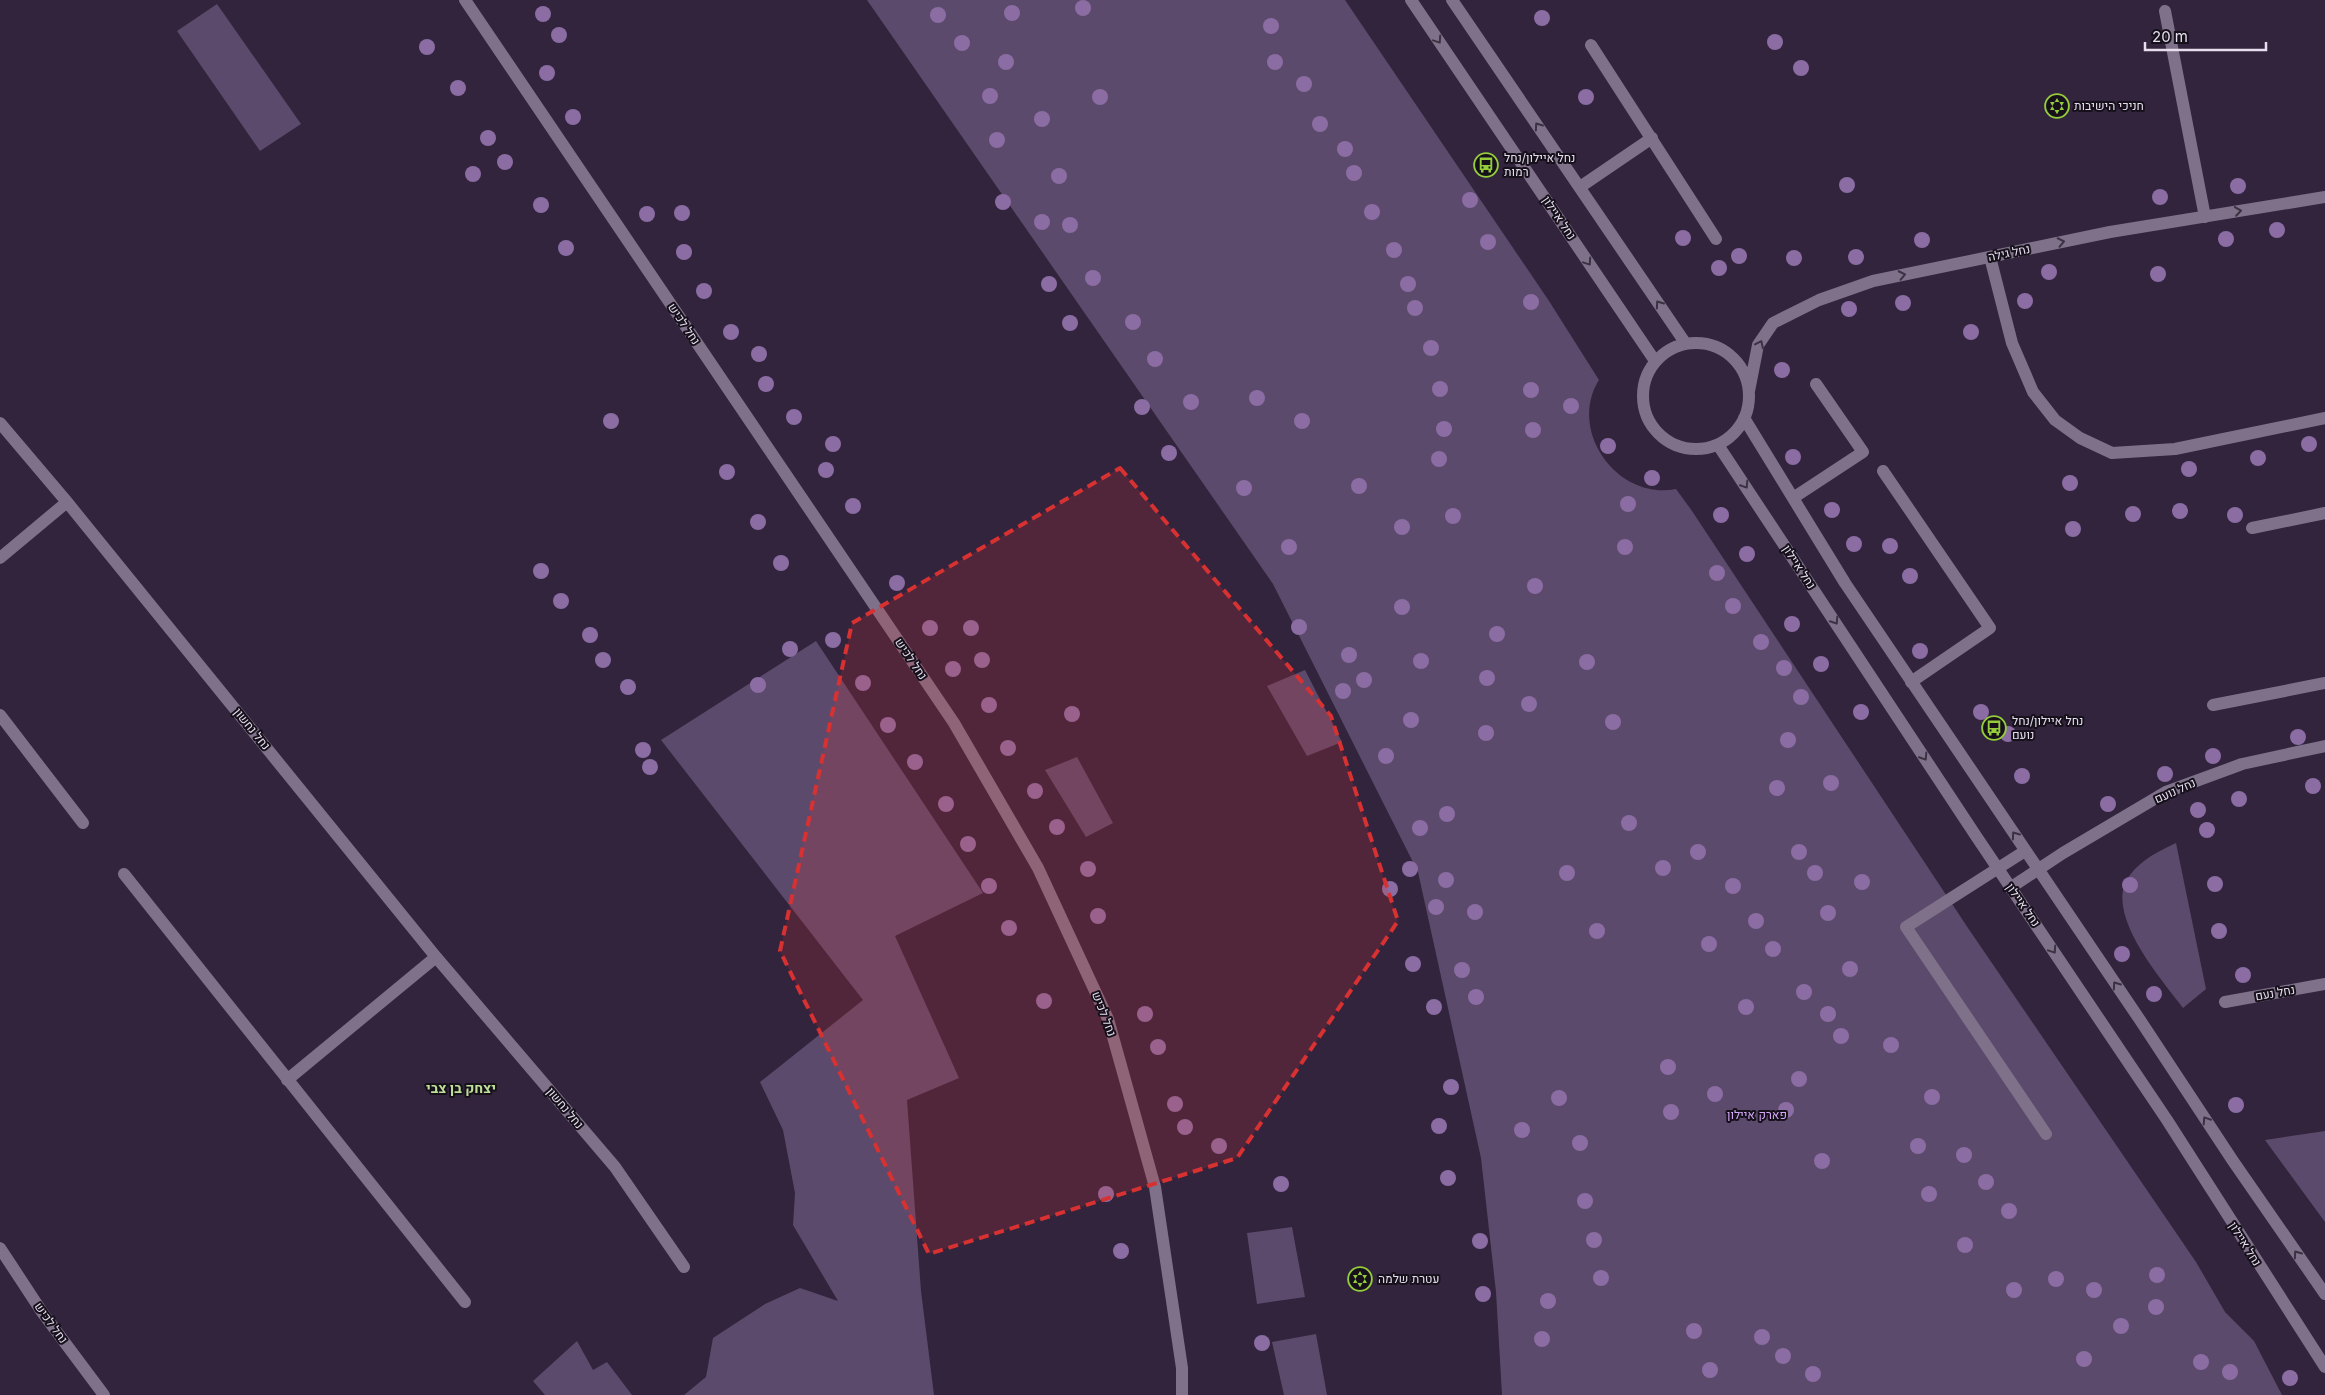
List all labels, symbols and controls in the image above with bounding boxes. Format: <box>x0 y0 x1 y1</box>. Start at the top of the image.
scale bar <box>2145 20 2266 52</box>
text: 20 m <box>2152 27 2188 46</box>
one-way arrow <box>1432 35 1441 44</box>
synagogue icon: חניכי הישיבות <box>2044 93 2070 119</box>
place label: חניכי הישיבות <box>2074 98 2144 113</box>
one-way arrow <box>1535 123 1544 132</box>
place label: נחל איילון/נחל רמות <box>1504 150 1575 179</box>
bus stop icon: נחל איילון/נחל רמות <box>1473 152 1499 178</box>
street label: נחל איילון <box>1539 193 1579 242</box>
one-way arrow <box>2234 207 2242 217</box>
one-way arrow <box>2056 237 2065 248</box>
street label: נחל גילה <box>1986 241 2031 264</box>
one-way arrow <box>1582 257 1592 266</box>
one-way arrow <box>1897 270 1906 281</box>
street label: נחל לכיש <box>665 300 704 347</box>
one-way arrow <box>1656 301 1665 310</box>
one-way arrow <box>1754 340 1764 349</box>
one-way arrow <box>1739 480 1749 489</box>
street label: נחל איילון <box>1780 542 1819 591</box>
one-way arrow <box>1828 616 1838 625</box>
street label: נחל לכיש <box>892 635 931 682</box>
street label: נחל נחשון <box>231 705 274 753</box>
place label: נחל איילון/נחל נועם <box>2012 713 2083 742</box>
bus stop icon: נחל איילון/נחל נועם <box>1981 715 2007 741</box>
one-way arrow <box>1918 751 1927 761</box>
street label: נחל נועם <box>2152 775 2198 806</box>
one-way arrow <box>2012 831 2021 841</box>
street label: נחל איילון <box>2003 880 2044 929</box>
one-way arrow <box>2047 945 2057 954</box>
one-way arrow <box>2113 981 2122 990</box>
street label: נחל נעם <box>2254 982 2296 1003</box>
street label: נחל לכיש <box>1089 989 1120 1038</box>
district label: יצחק בן צבי <box>426 1079 496 1096</box>
street label: נחל נחשון <box>544 1084 587 1131</box>
park label: פארק איילון <box>1727 1107 1787 1122</box>
one-way arrow <box>2203 1116 2212 1125</box>
street label: נחל איילון <box>2226 1219 2265 1269</box>
one-way arrow <box>2294 1250 2303 1260</box>
synagogue icon: עטרת שלמה <box>1347 1266 1373 1292</box>
place label: עטרת שלמה <box>1378 1271 1439 1286</box>
street label: נחל לכיש <box>32 1299 71 1346</box>

